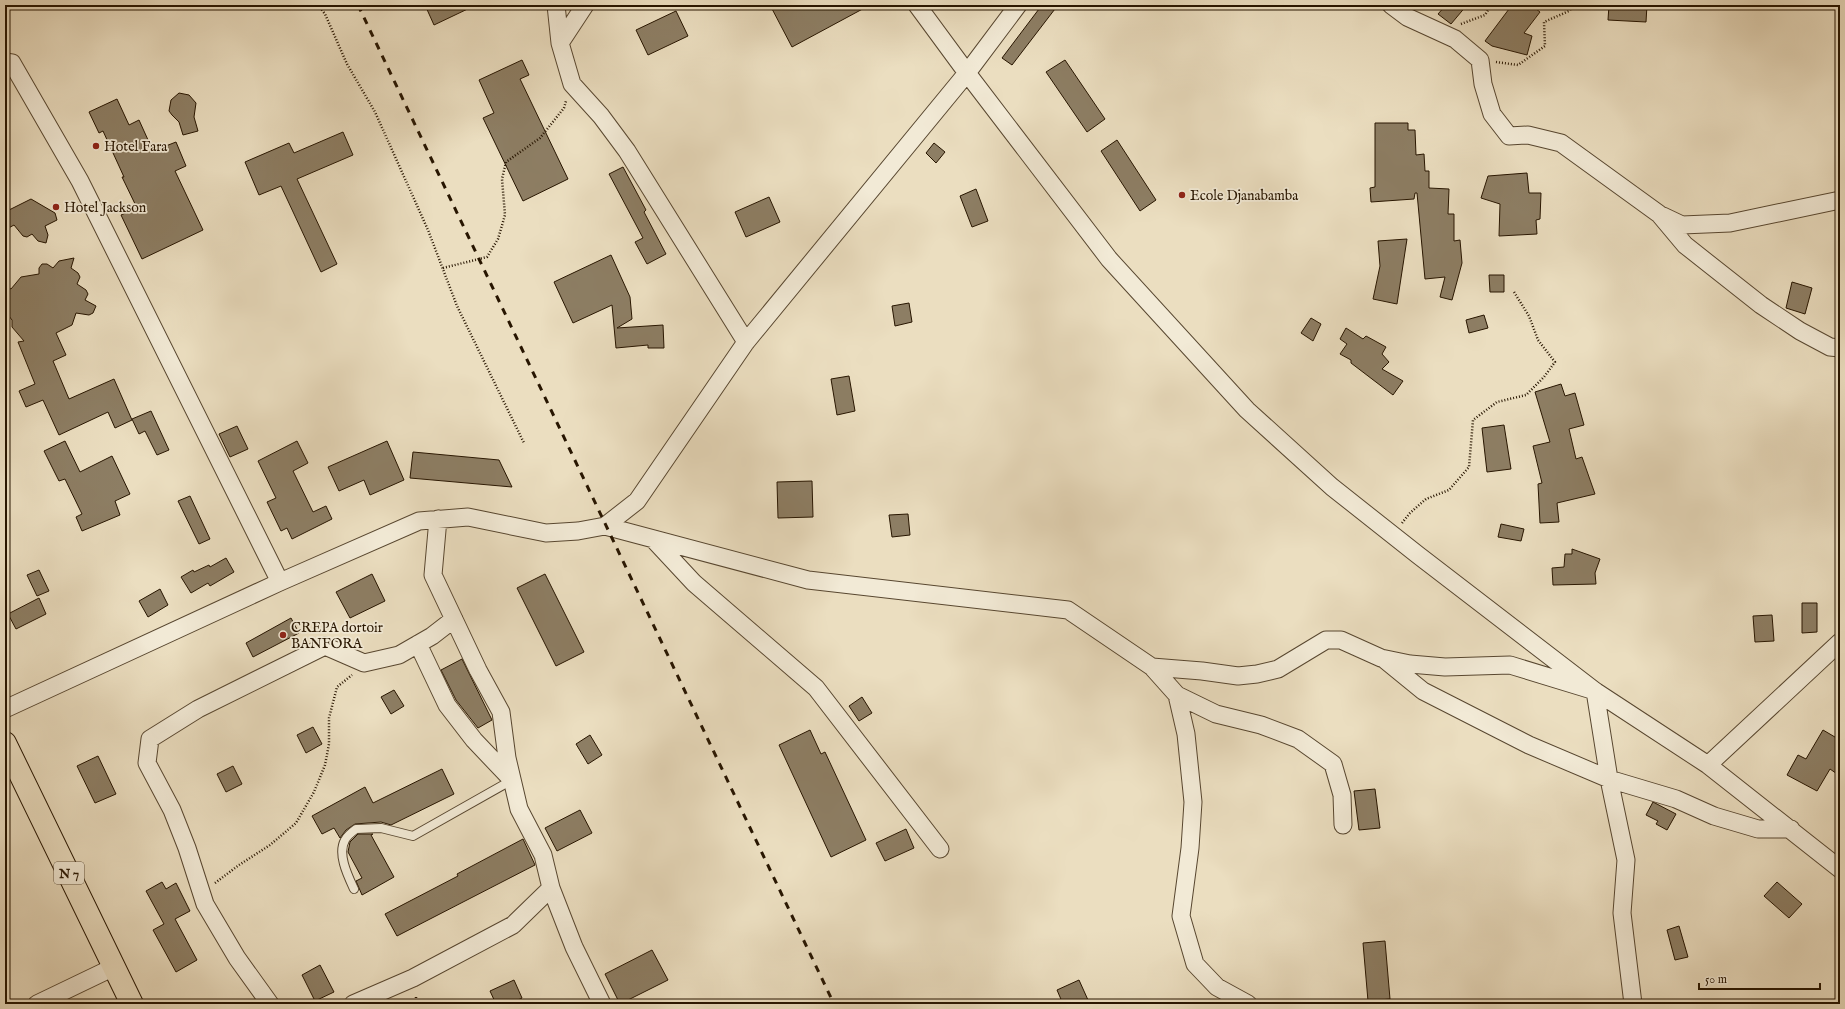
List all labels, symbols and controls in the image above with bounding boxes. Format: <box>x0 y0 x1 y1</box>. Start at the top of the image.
place label: Hotel Fara <box>104 138 168 156</box>
marker: Hotel Fara <box>91 141 101 151</box>
place label: Ecole Djanabamba <box>1190 187 1299 205</box>
marker: Ecole Djanabamba <box>1177 190 1187 200</box>
place label: Hotel Jackson <box>64 199 147 217</box>
marker: Hotel Jackson <box>51 202 61 212</box>
place label: CREPA dortoir BANFORA <box>291 619 383 653</box>
marker: CREPA dortoir BANFORA <box>278 630 288 640</box>
road number: N 7 <box>54 862 84 884</box>
scale bar <box>1699 965 1820 991</box>
text: 50 m <box>1705 972 1727 987</box>

